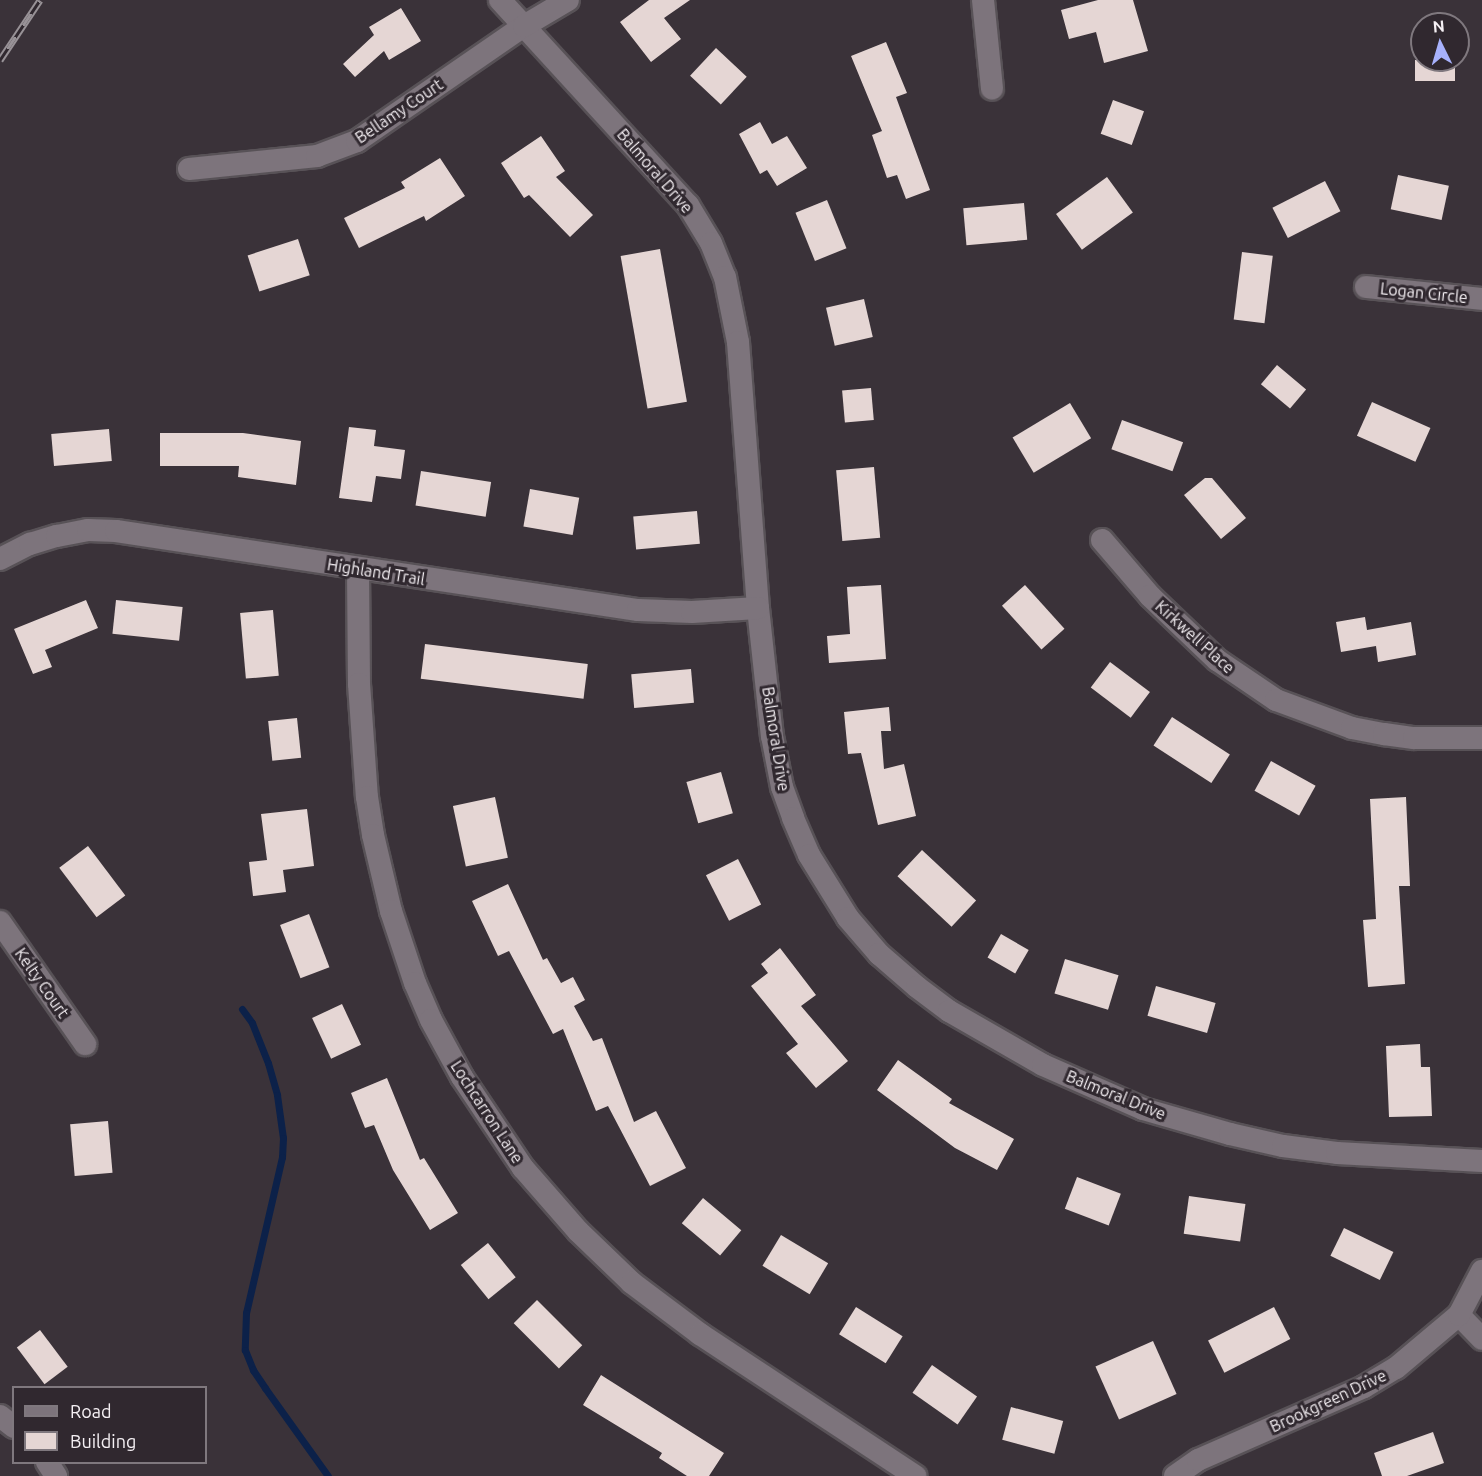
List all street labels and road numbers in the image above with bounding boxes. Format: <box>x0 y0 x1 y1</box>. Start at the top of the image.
street label: Bellamy Court <box>352 75 446 147</box>
street label: Balmoral Drive <box>613 125 697 217</box>
street label: Logan Circle <box>1379 279 1469 307</box>
street label: Highland Trail <box>326 555 426 589</box>
street label: Kirkwell Place <box>1152 597 1238 677</box>
street label: Balmoral Drive <box>758 685 794 793</box>
street label: Kelty Court <box>11 944 73 1022</box>
street label: Lochcarron Lane <box>447 1057 527 1167</box>
street label: Balmoral Drive <box>1063 1066 1169 1124</box>
street label: Brookgreen Drive <box>1267 1366 1389 1436</box>

